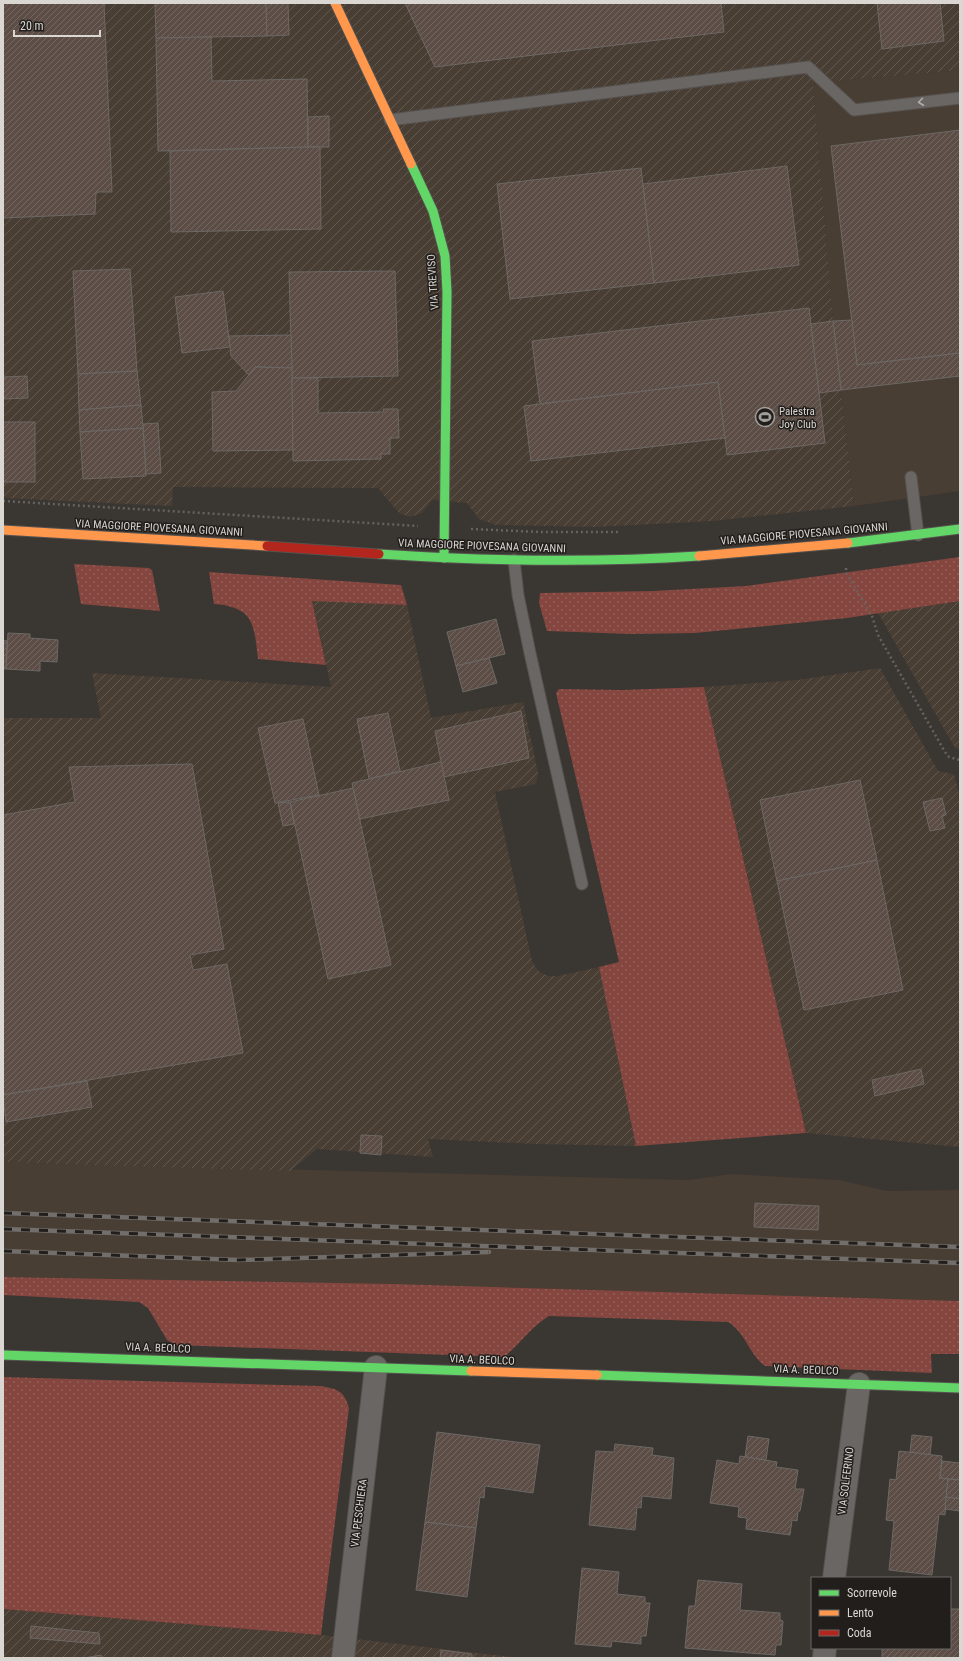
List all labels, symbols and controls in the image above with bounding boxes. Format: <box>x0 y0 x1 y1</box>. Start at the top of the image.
scale bar <box>14 12 100 38</box>
text: 20 m <box>20 19 44 33</box>
one-way arrow <box>918 97 924 106</box>
street label: VIA TREVISO <box>425 254 441 310</box>
place label: Palestra Joy Club <box>779 405 816 431</box>
sports icon: Palestra Joy Club <box>754 406 776 428</box>
street label: VIA MAGGIORE PIOVESANA GIOVANNI <box>75 517 243 539</box>
street label: VIA MAGGIORE PIOVESANA GIOVANNI <box>720 520 888 548</box>
street label: VIA MAGGIORE PIOVESANA GIOVANNI <box>398 537 566 555</box>
street label: VIA A. BEOLCO <box>125 1340 191 1356</box>
street label: VIA A. BEOLCO <box>449 1352 515 1368</box>
street label: VIA A. BEOLCO <box>773 1362 839 1378</box>
street label: VIA SOLFERINO <box>835 1446 857 1516</box>
street label: VIA PESCHIERA <box>348 1478 370 1548</box>
legend <box>811 1577 951 1649</box>
text: Scorrevole <box>847 1586 897 1600</box>
text: Lento <box>847 1606 874 1620</box>
text: Coda <box>847 1626 872 1640</box>

